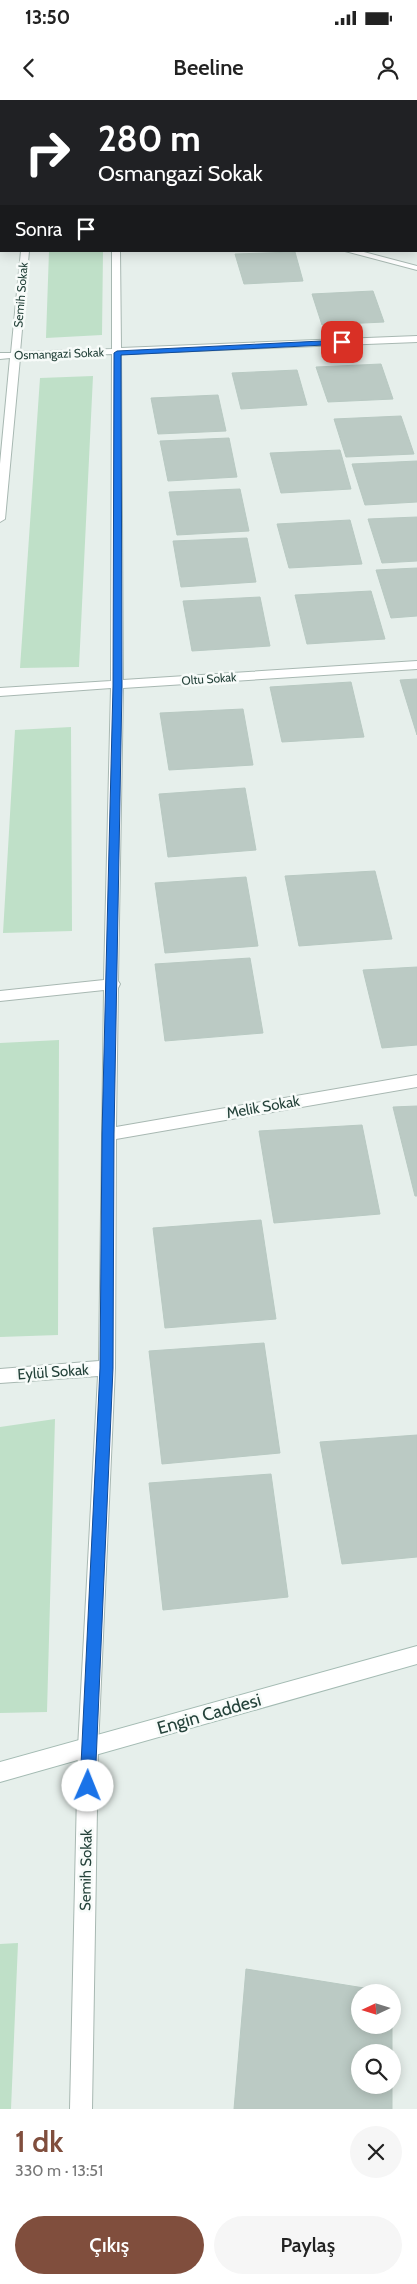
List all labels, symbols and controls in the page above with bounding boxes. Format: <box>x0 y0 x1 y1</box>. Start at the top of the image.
text: 13:50 <box>25 6 70 29</box>
icon: back <box>15 54 43 82</box>
text: Beeline <box>173 54 244 81</box>
icon: person <box>374 54 402 82</box>
text: 280 m <box>98 117 201 160</box>
icon: right <box>15 120 80 185</box>
text: Osmangazi Sokak <box>98 160 263 187</box>
icon: arrive <box>72 215 100 243</box>
text: Sonra <box>15 218 62 241</box>
street label: Semih Sokak <box>10 261 31 328</box>
pin <box>321 321 363 363</box>
icon: arrive <box>328 328 356 356</box>
street label: Osmangazi Sokak <box>14 344 105 363</box>
street label: Oltu Sokak <box>181 669 238 688</box>
street label: Melik Sokak <box>225 1092 301 1122</box>
street label: Eylül Sokak <box>17 1361 90 1383</box>
street label: Engin Caddesi <box>155 1689 263 1739</box>
position arrow <box>61 1759 113 1811</box>
street label: Semih Sokak <box>76 1829 96 1911</box>
north arrow <box>351 1984 401 2034</box>
map controls <box>351 1984 401 2094</box>
button: search <box>351 2044 401 2094</box>
text: 1 dk <box>15 2123 63 2160</box>
button: close <box>350 2126 402 2178</box>
text: 330 m · 13:51 <box>15 2161 103 2180</box>
button: Çıkış <box>15 2216 204 2274</box>
button: Paylaş <box>214 2216 402 2274</box>

